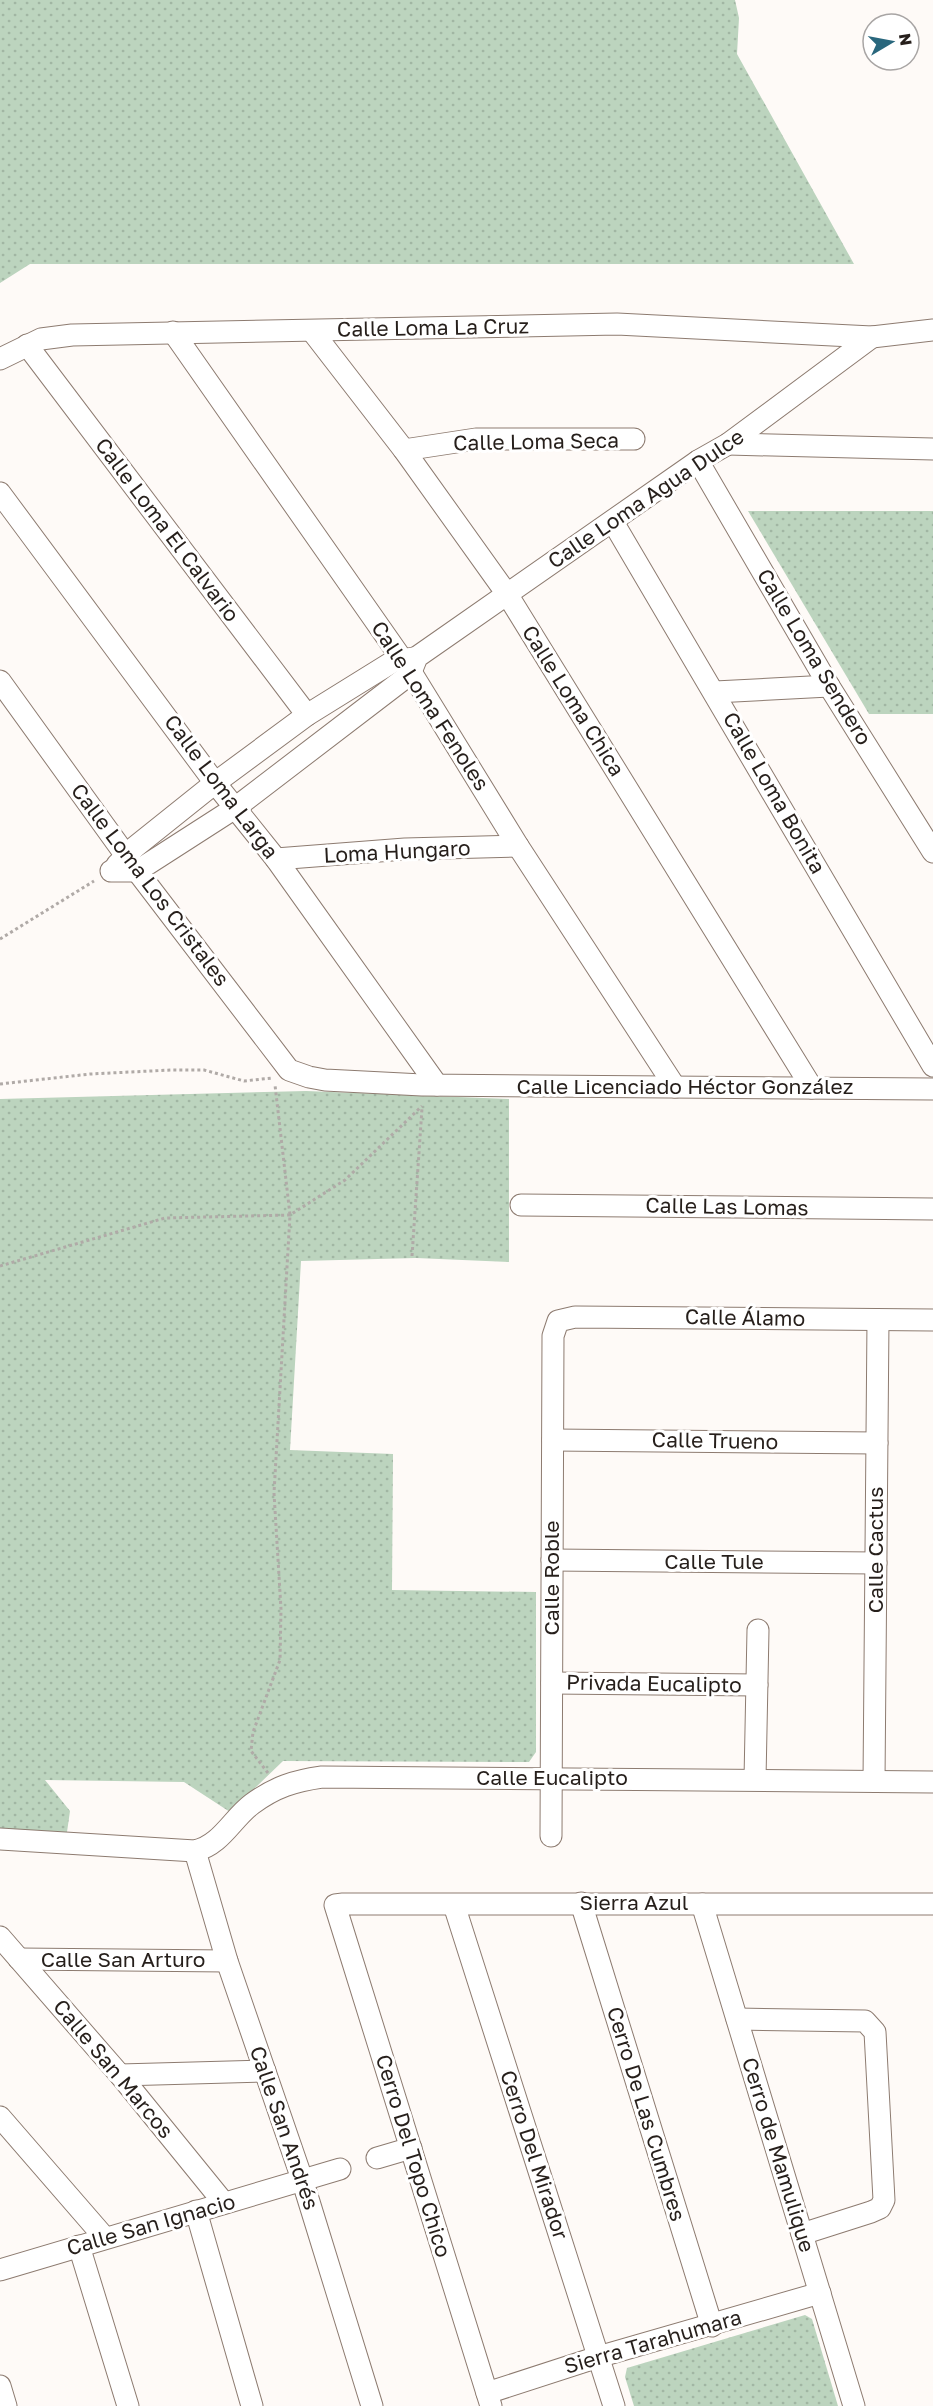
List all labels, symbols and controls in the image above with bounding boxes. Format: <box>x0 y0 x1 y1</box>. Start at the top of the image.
north arrow <box>861 12 921 72</box>
text: N <box>895 32 917 47</box>
street label: Calle Loma La Cruz <box>337 312 529 342</box>
street label: Calle Loma Agua Dulce <box>542 423 748 574</box>
street label: Calle Loma Seca <box>453 427 619 455</box>
street label: Calle Loma El Calvario <box>90 432 245 626</box>
street label: Calle Loma Sendero <box>752 564 878 749</box>
street label: Calle Loma Fenoles <box>366 616 495 795</box>
street label: Calle Loma Chica <box>517 620 631 781</box>
street label: Calle Loma Bonita <box>718 707 832 878</box>
street label: Calle Loma Larga <box>159 709 284 864</box>
street label: Calle Loma Los Cristales <box>66 778 235 991</box>
street label: Loma Hungaro <box>323 834 471 868</box>
street label: Calle Licenciado Héctor González <box>517 1073 853 1099</box>
street label: Calle Las Lomas <box>645 1192 809 1220</box>
street label: Calle Álamo <box>685 1303 805 1331</box>
street label: Calle Trueno <box>652 1426 779 1454</box>
street label: Calle Cactus <box>862 1487 888 1613</box>
street label: Calle Roble <box>538 1520 564 1636</box>
street label: Calle Tule <box>664 1548 764 1574</box>
street label: Privada Eucalipto <box>566 1668 742 1698</box>
street label: Calle Eucalipto <box>476 1764 628 1790</box>
street label: Sierra Azul <box>580 1889 688 1915</box>
street label: Calle San Arturo <box>41 1946 205 1972</box>
street label: Calle San Marcos <box>48 1994 179 2143</box>
street label: Cerro De Las Cumbres <box>602 2003 692 2224</box>
street label: Calle San Andrés <box>245 2042 325 2213</box>
street label: Cerro Del Topo Chico <box>371 2051 457 2260</box>
street label: Cerro de Mamulique <box>737 2054 821 2255</box>
street label: Cerro Del Mirador <box>495 2067 575 2243</box>
street label: Calle San Ignacio <box>63 2188 238 2261</box>
street label: Sierra Tarahumara <box>561 2303 744 2379</box>

